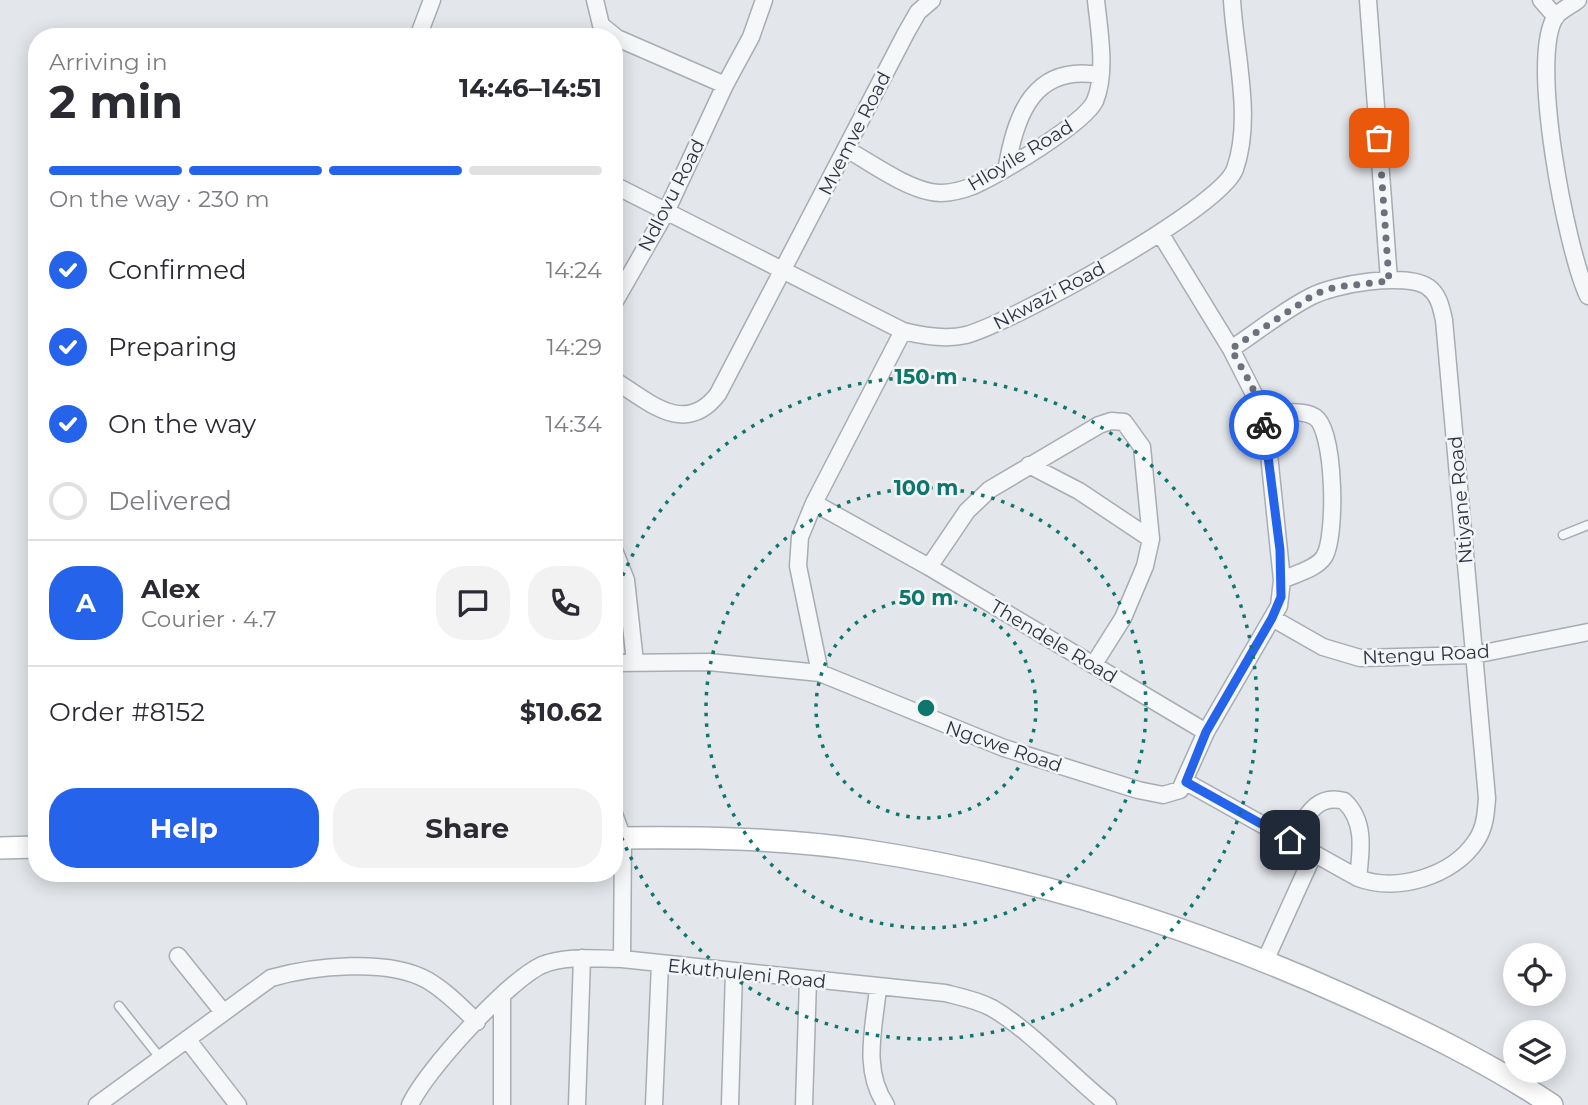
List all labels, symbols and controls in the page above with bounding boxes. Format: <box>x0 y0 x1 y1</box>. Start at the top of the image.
text: Arriving in <box>49 48 168 76</box>
street label: Mvemve Road <box>813 68 896 199</box>
text: 14:46–14:51 <box>459 72 602 104</box>
text: 2 min <box>49 73 183 130</box>
pin <box>1349 108 1409 168</box>
street label: Hloyile Road <box>963 115 1077 196</box>
icon: bag <box>1360 119 1398 157</box>
street label: Ndlovu Road <box>633 135 710 255</box>
text: On the way · 230 m <box>49 185 270 213</box>
icon: check <box>49 251 87 289</box>
text: Confirmed <box>108 254 247 286</box>
text: 14:24 <box>546 256 602 284</box>
street label: Nkwazi Road <box>989 256 1109 335</box>
icon: check <box>49 328 87 366</box>
text: Preparing <box>108 331 237 363</box>
text: 14:29 <box>546 333 602 361</box>
text: 150 m <box>895 364 957 389</box>
courier <box>1229 390 1299 460</box>
icon: check <box>49 405 87 443</box>
icon: bike <box>1245 406 1283 444</box>
text: On the way <box>108 408 256 440</box>
text: 14:34 <box>545 410 602 438</box>
street label: Ntiyane Road <box>1443 435 1478 565</box>
text: 100 m <box>894 475 958 500</box>
text: Delivered <box>108 485 232 517</box>
button: chat <box>436 566 510 640</box>
button: phone <box>528 566 602 640</box>
text: Alex <box>141 573 200 605</box>
text: 50 m <box>899 585 953 610</box>
text: A <box>76 587 96 619</box>
street label: Thendele Road <box>986 595 1121 688</box>
text: Courier · 4.7 <box>141 605 277 633</box>
street label: Ntengu Road <box>1362 640 1490 669</box>
text: Order #8152 <box>49 696 205 728</box>
text: $10.62 <box>520 696 602 728</box>
centre of rings <box>914 696 938 720</box>
street label: Ngcwe Road <box>943 716 1065 777</box>
button: Help <box>49 788 319 868</box>
button: Share <box>333 788 602 868</box>
pin <box>1260 810 1320 870</box>
icon: home <box>1271 821 1309 859</box>
map controls <box>1503 943 1566 1083</box>
button: locate <box>1503 943 1566 1006</box>
street label: Ekuthuleni Road <box>667 954 827 993</box>
button: layers <box>1503 1020 1566 1083</box>

